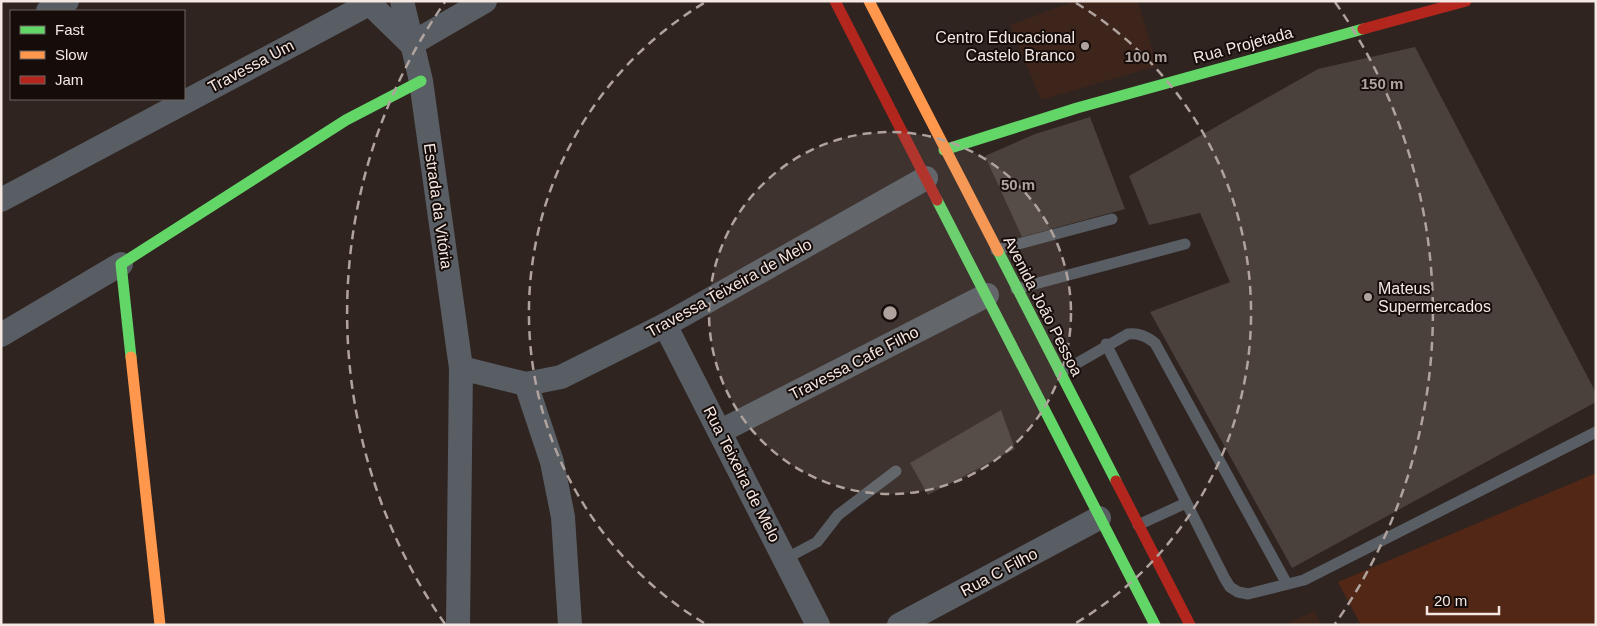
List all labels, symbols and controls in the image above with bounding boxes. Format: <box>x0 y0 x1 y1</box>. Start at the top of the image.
legend <box>10 10 185 100</box>
text: Fast <box>55 21 85 38</box>
street label: Rua Projetada <box>1191 24 1295 66</box>
place label: Centro Educacional Castelo Branco <box>935 29 1075 64</box>
street label: Travessa Um <box>205 36 297 96</box>
marker: Centro Educacional Castelo Branco <box>1079 40 1091 52</box>
text: Slow <box>55 46 88 63</box>
text: 100 m <box>1125 48 1167 65</box>
text: Jam <box>55 71 83 88</box>
text: 150 m <box>1361 75 1403 92</box>
street label: Estrada da Vitória <box>421 142 455 270</box>
text: 50 m <box>1001 176 1035 193</box>
street label: Avenida João Pessoa <box>1000 233 1086 379</box>
street label: Travessa Teixeira de Melo <box>644 235 814 340</box>
place label: Mateus Supermercados <box>1378 280 1491 315</box>
marker: Mateus Supermercados <box>1362 291 1374 303</box>
centre of rings <box>881 304 899 322</box>
street label: Travessa Cafe Filho <box>787 323 921 403</box>
street label: Rua Teixeira de Melo <box>700 403 784 545</box>
street label: Rua C Filho <box>958 545 1040 599</box>
scale bar <box>1427 584 1500 616</box>
text: 20 m <box>1434 592 1467 609</box>

